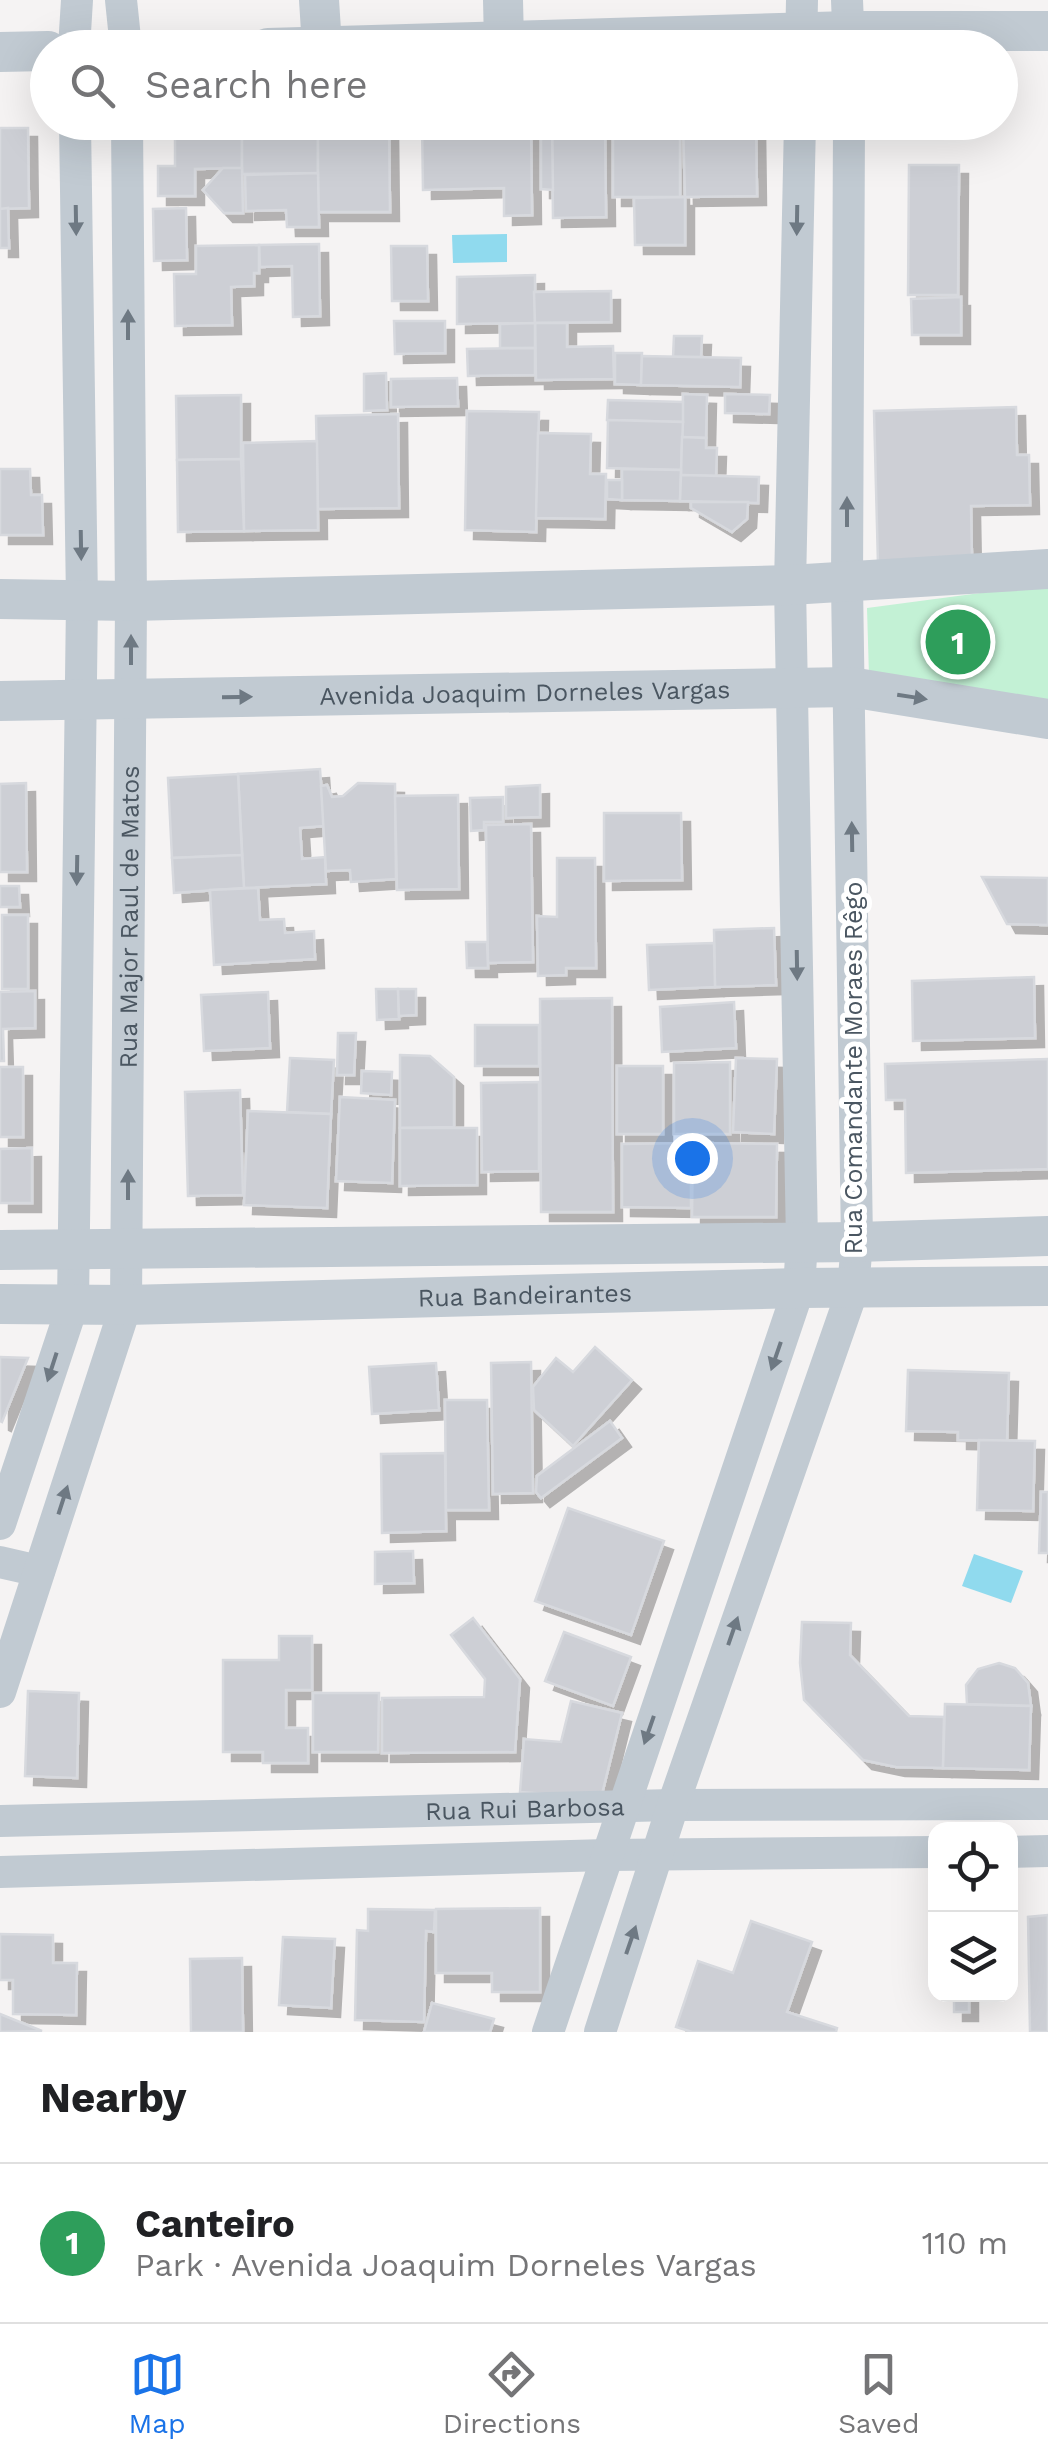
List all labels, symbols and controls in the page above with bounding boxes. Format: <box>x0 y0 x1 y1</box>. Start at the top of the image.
search box <box>30 30 1018 140</box>
icon: search <box>65 58 120 113</box>
text: Search here <box>145 63 368 107</box>
one-way arrow <box>69 204 85 236</box>
one-way arrow <box>789 204 805 236</box>
one-way arrow <box>120 308 136 340</box>
one-way arrow <box>839 495 855 527</box>
one-way arrow <box>73 529 89 561</box>
pin: 1 <box>926 604 990 680</box>
one-way arrow <box>123 633 139 665</box>
street label: Avenida Joaquim Dorneles Vargas <box>319 674 731 710</box>
one-way arrow <box>222 689 254 705</box>
one-way arrow <box>896 690 928 705</box>
street label: Rua Major Raul de Matos <box>113 765 144 1069</box>
one-way arrow <box>843 820 859 852</box>
one-way arrow <box>69 854 85 886</box>
street label: Rua Comandante Moraes Rêgo <box>839 881 868 1255</box>
one-way arrow <box>789 949 805 981</box>
your location <box>667 1133 718 1184</box>
one-way arrow <box>120 1168 136 1200</box>
street label: Rua Bandeirantes <box>417 1278 632 1312</box>
one-way arrow <box>767 1341 782 1371</box>
one-way arrow <box>44 1352 59 1382</box>
one-way arrow <box>56 1484 71 1514</box>
one-way arrow <box>727 1616 742 1646</box>
one-way arrow <box>641 1715 656 1745</box>
street label: Rua Rui Barbosa <box>425 1792 625 1825</box>
map controls <box>928 1822 1018 2002</box>
button: locate <box>928 1822 1018 1912</box>
button: layers <box>928 1912 1018 2002</box>
one-way arrow <box>624 1924 639 1954</box>
text: Nearby <box>40 2073 187 2122</box>
text: Canteiro <box>135 2202 295 2246</box>
text: 1 <box>66 2224 79 2262</box>
text: 110 m <box>922 2224 1008 2262</box>
text: Park · Avenida Joaquim Dorneles Vargas <box>135 2246 757 2284</box>
tab: Map <box>129 2347 186 2440</box>
tab: Directions <box>443 2347 581 2440</box>
tab: Saved <box>838 2347 919 2440</box>

